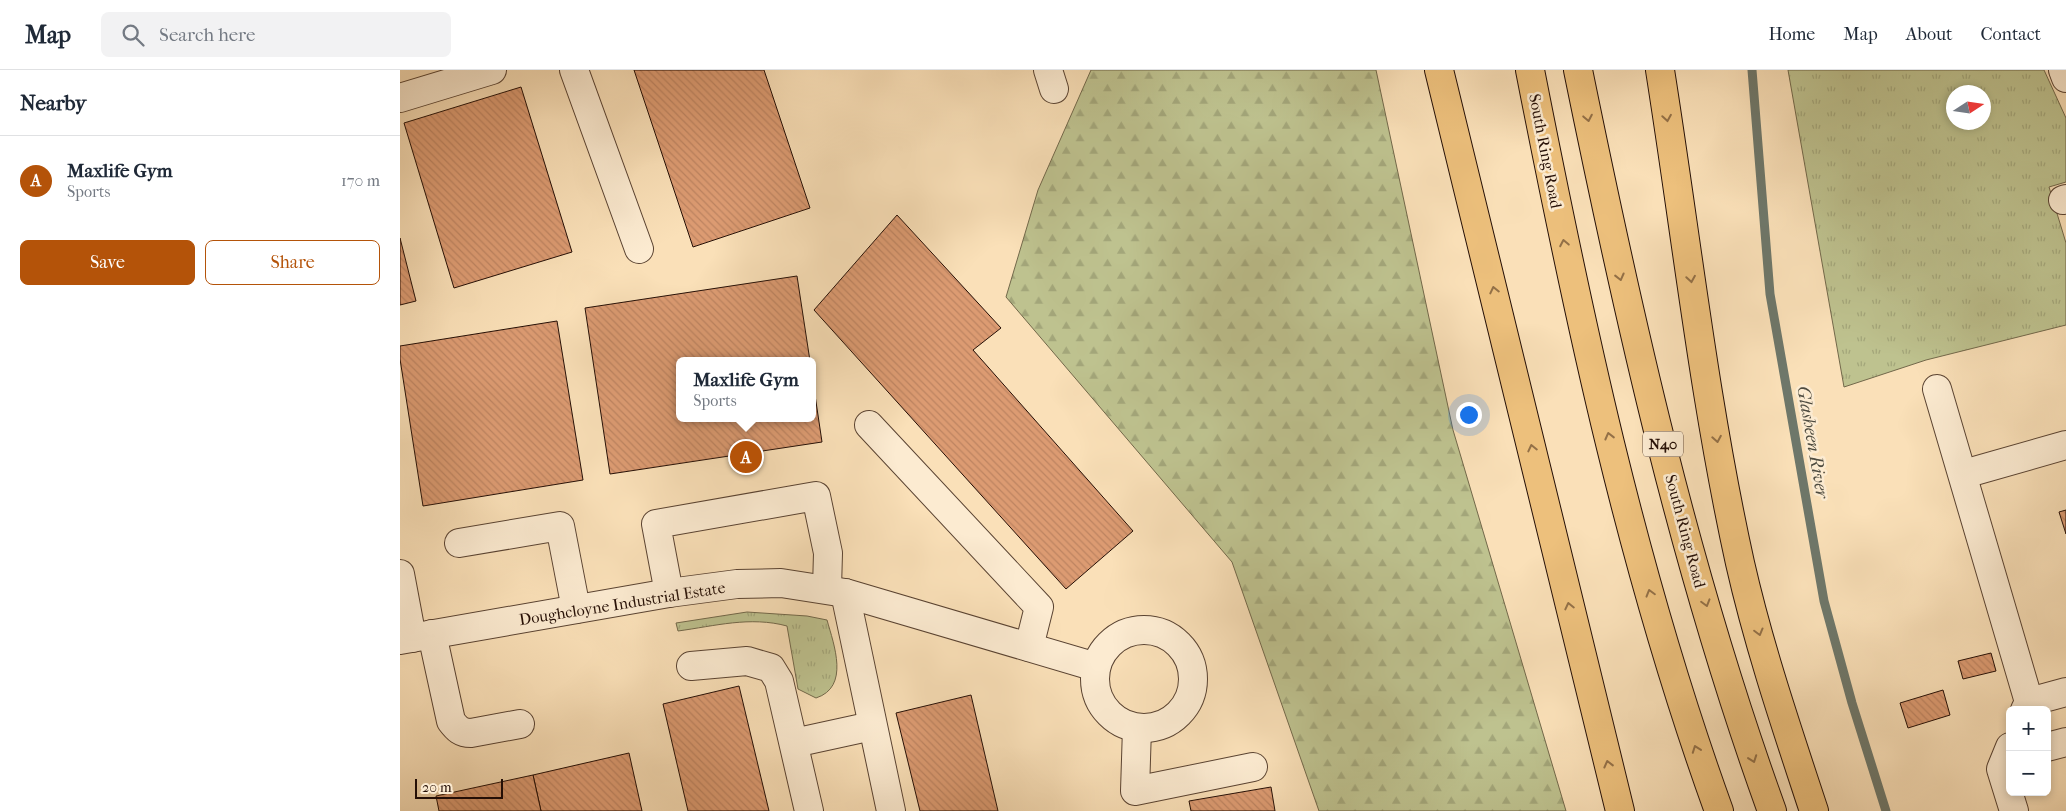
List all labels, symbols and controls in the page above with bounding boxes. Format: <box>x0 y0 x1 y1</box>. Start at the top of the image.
search box <box>101 12 451 57</box>
text: Map <box>25 21 71 49</box>
icon: search <box>119 21 147 49</box>
text: Search here <box>159 24 255 46</box>
text: Home <box>1768 24 1815 45</box>
text: Map <box>1843 24 1878 45</box>
text: About <box>1906 24 1952 45</box>
text: Contact <box>1980 24 2041 45</box>
north arrow <box>1946 85 1991 130</box>
text: Nearby <box>20 91 86 115</box>
street label: South Ring Road <box>1525 92 1566 210</box>
one-way arrow <box>1582 113 1593 122</box>
one-way arrow <box>1661 115 1672 123</box>
text: Maxlife Gym <box>67 160 173 182</box>
text: A <box>31 171 41 190</box>
text: 170 m <box>341 171 380 190</box>
text: Sports <box>67 182 110 201</box>
one-way arrow <box>1560 239 1570 248</box>
button: Save <box>20 240 195 285</box>
button: Share <box>205 240 380 285</box>
one-way arrow <box>1615 272 1625 280</box>
one-way arrow <box>1686 274 1696 283</box>
one-way arrow <box>1489 285 1500 294</box>
popup <box>676 357 816 422</box>
text: Maxlife Gym <box>693 369 799 391</box>
water label: Glasheen River <box>1792 384 1833 502</box>
text: Sports <box>693 391 737 410</box>
your location <box>1456 402 1482 428</box>
one-way arrow <box>1604 431 1615 440</box>
road number: N40 <box>1643 432 1683 456</box>
one-way arrow <box>1711 435 1721 444</box>
pin: A <box>730 438 762 476</box>
one-way arrow <box>1527 443 1538 452</box>
street label: South Ring Road <box>1661 472 1710 590</box>
street label: Doughcloyne Industrial Estate <box>518 578 727 629</box>
one-way arrow <box>1646 589 1656 597</box>
one-way arrow <box>1700 599 1711 608</box>
one-way arrow <box>1564 601 1575 610</box>
one-way arrow <box>1753 628 1764 637</box>
map controls <box>2006 706 2051 796</box>
button: + <box>2006 706 2051 751</box>
one-way arrow <box>1692 745 1702 754</box>
button: − <box>2006 751 2051 796</box>
one-way arrow <box>1747 754 1757 763</box>
one-way arrow <box>1603 759 1614 768</box>
scale bar <box>415 776 502 799</box>
text: 20 m <box>422 779 452 796</box>

